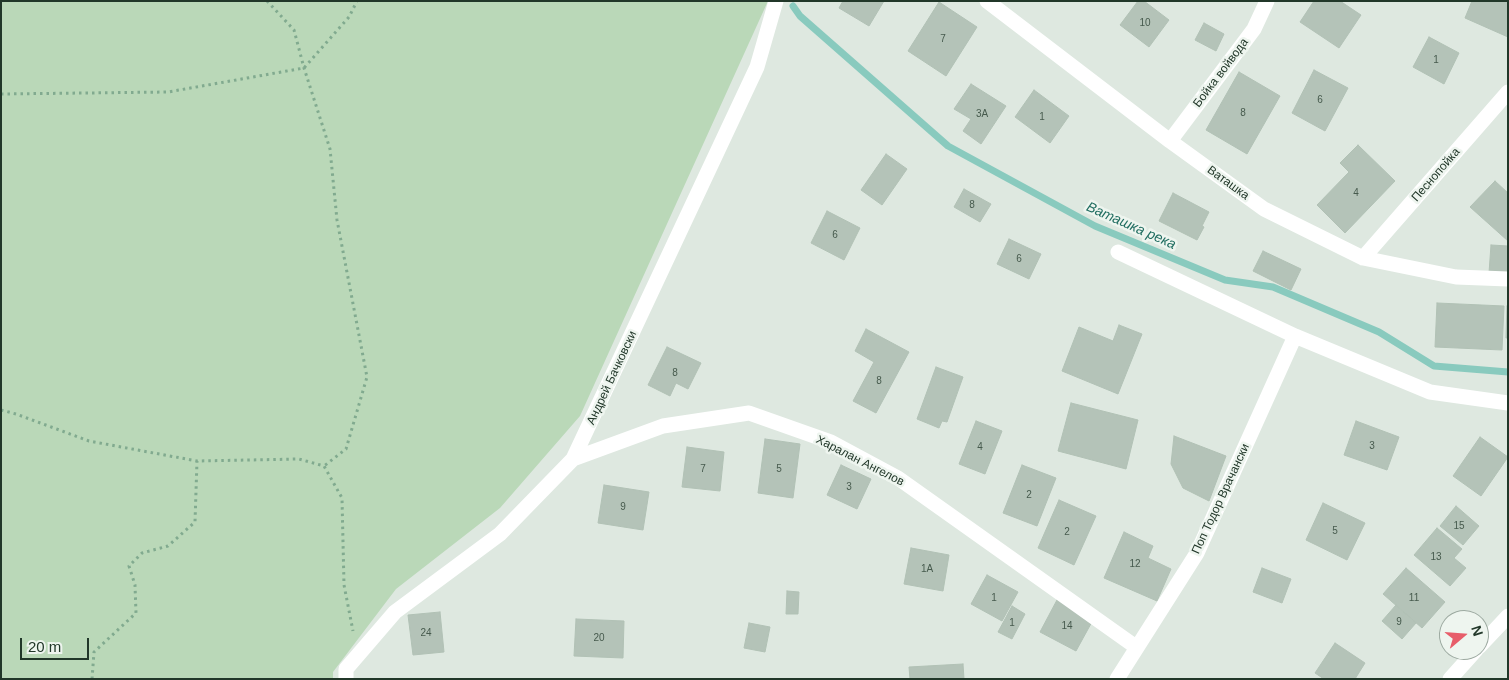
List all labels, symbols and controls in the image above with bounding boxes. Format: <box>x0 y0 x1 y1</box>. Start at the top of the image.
house number: 10 <box>1139 17 1151 29</box>
house number: 7 <box>940 33 946 45</box>
street label: Бойка войвода <box>1190 36 1252 110</box>
house number: 1 <box>1433 54 1439 66</box>
house number: 6 <box>1317 94 1323 106</box>
house number: 8 <box>1240 107 1246 119</box>
house number: 3А <box>976 108 988 120</box>
house number: 1 <box>1039 111 1045 123</box>
street label: Песнопойка <box>1409 145 1463 205</box>
street label: Ваташка <box>1204 163 1252 203</box>
house number: 4 <box>1353 187 1359 199</box>
house number: 8 <box>969 199 975 211</box>
water label: Ваташка река <box>1084 199 1178 253</box>
house number: 6 <box>832 229 838 241</box>
house number: 6 <box>1016 253 1022 265</box>
street label: Андрей Бачковски <box>584 329 640 427</box>
house number: 8 <box>672 367 678 379</box>
house number: 8 <box>876 375 882 387</box>
street label: Харалан Ангелов <box>814 433 906 489</box>
house number: 3 <box>1369 440 1375 452</box>
house number: 4 <box>977 441 983 453</box>
street label: Поп Тодор Врачански <box>1189 441 1253 557</box>
house number: 7 <box>700 463 706 475</box>
house number: 5 <box>776 463 782 475</box>
house number: 3 <box>846 481 852 493</box>
house number: 2 <box>1026 489 1032 501</box>
house number: 9 <box>620 501 626 513</box>
house number: 15 <box>1453 520 1465 532</box>
house number: 5 <box>1332 525 1338 537</box>
house number: 2 <box>1064 526 1070 538</box>
house number: 13 <box>1430 551 1442 563</box>
house number: 12 <box>1129 558 1141 570</box>
house number: 1А <box>921 563 933 575</box>
house number: 1 <box>991 592 997 604</box>
house number: 11 <box>1409 592 1419 604</box>
north arrow <box>1439 610 1489 660</box>
house number: 9 <box>1396 616 1402 628</box>
house number: 1 <box>1009 617 1015 629</box>
house number: 14 <box>1061 620 1073 632</box>
text: N <box>1468 623 1486 638</box>
house number: 24 <box>420 627 432 639</box>
scale bar <box>22 628 91 660</box>
house number: 20 <box>593 632 605 644</box>
text: 20 m <box>28 638 61 655</box>

